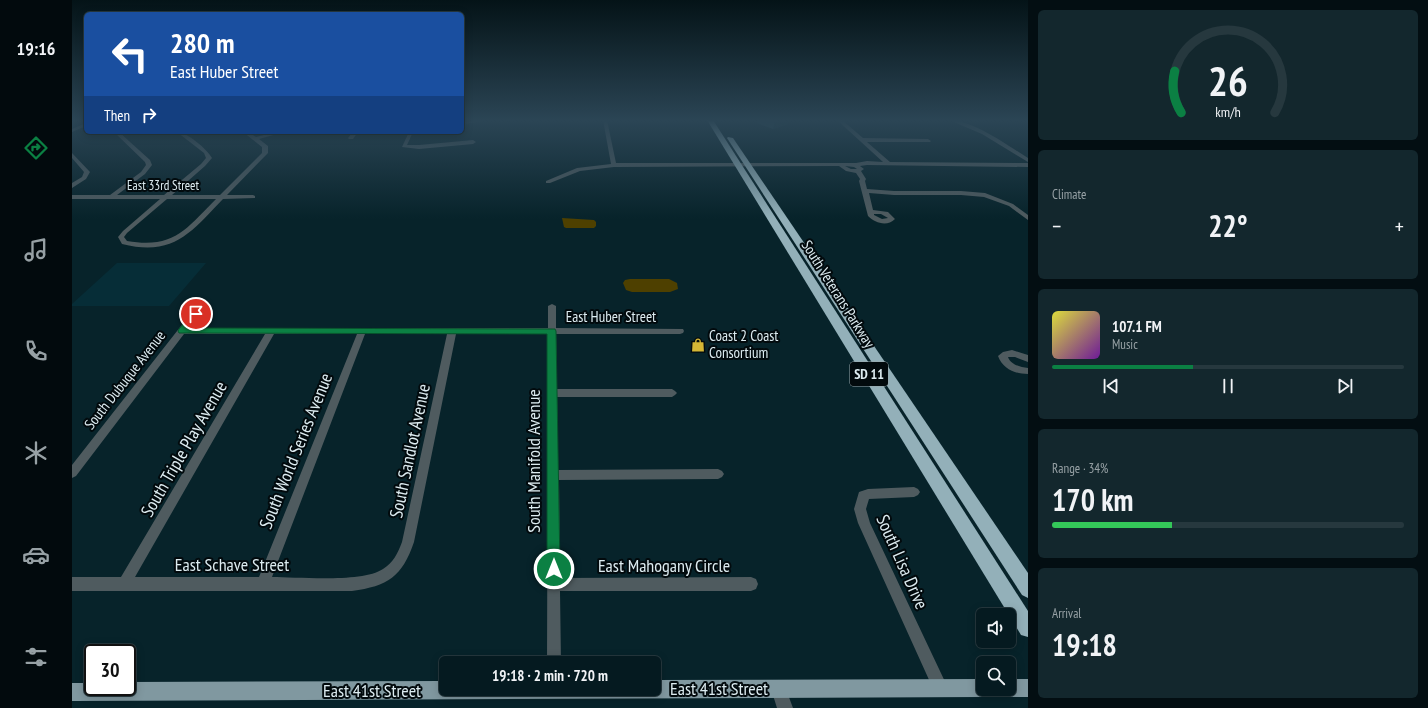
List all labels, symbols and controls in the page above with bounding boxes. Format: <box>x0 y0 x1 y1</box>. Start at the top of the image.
text: 280 m <box>170 24 234 61</box>
icon: left <box>104 28 156 80</box>
text: 19:16 <box>17 37 55 60</box>
text: 26 <box>1208 54 1248 107</box>
text: East Huber Street <box>170 60 279 83</box>
text: km/h <box>1215 101 1241 120</box>
icon: right <box>138 104 160 126</box>
text: Then <box>104 106 130 125</box>
icon: directions <box>22 134 50 162</box>
street label: East 33rd Street <box>127 177 199 194</box>
text: Climate <box>1052 186 1086 203</box>
text: 22° <box>1208 206 1248 245</box>
text: − <box>1052 212 1061 240</box>
text: + <box>1395 212 1404 240</box>
icon: music <box>22 236 50 264</box>
street label: South Veterans Parkway <box>798 236 879 351</box>
pin <box>179 297 213 331</box>
icon: arrive <box>185 303 207 325</box>
street label: East Huber Street <box>566 307 656 326</box>
text: 107.1 FM <box>1112 317 1162 336</box>
street label: South Dubuque Avenue <box>80 326 169 433</box>
place label: Coast 2 Coast Consortium <box>709 326 778 362</box>
text: Music <box>1112 336 1138 353</box>
icon: phone <box>22 337 50 365</box>
shop icon: Coast 2 Coast Consortium <box>690 337 706 353</box>
road number: SD 11 <box>850 362 888 386</box>
street label: South World Series Avenue <box>254 370 337 532</box>
icon: previous <box>1100 375 1122 397</box>
icon: pause <box>1217 375 1239 397</box>
icon: next <box>1334 375 1356 397</box>
street label: South Triple Play Avenue <box>135 377 232 521</box>
street label: South Sandlot Avenue <box>384 382 435 520</box>
street label: South Manifold Avenue <box>522 389 545 533</box>
icon: climate <box>22 439 50 467</box>
text: Range · 34% <box>1052 460 1108 477</box>
text: 170 km <box>1052 480 1133 519</box>
street label: South Lisa Drive <box>871 511 934 613</box>
icon: car <box>22 541 50 569</box>
position arrow <box>533 548 575 590</box>
street label: East Schave Street <box>175 553 289 576</box>
street label: East Mahogany Circle <box>598 554 730 577</box>
text: Arrival <box>1052 605 1081 622</box>
map controls <box>976 608 1016 696</box>
button: sound <box>976 608 1016 648</box>
text: 19:18 <box>1052 625 1117 664</box>
icon: filters <box>22 643 50 671</box>
speed limit sign: 30 <box>84 644 136 696</box>
button: search <box>976 656 1016 696</box>
text: 19:18 · 2 min · 720 m <box>492 666 608 685</box>
street label: East 41st Street <box>670 677 768 700</box>
street label: East 41st Street <box>323 679 421 702</box>

